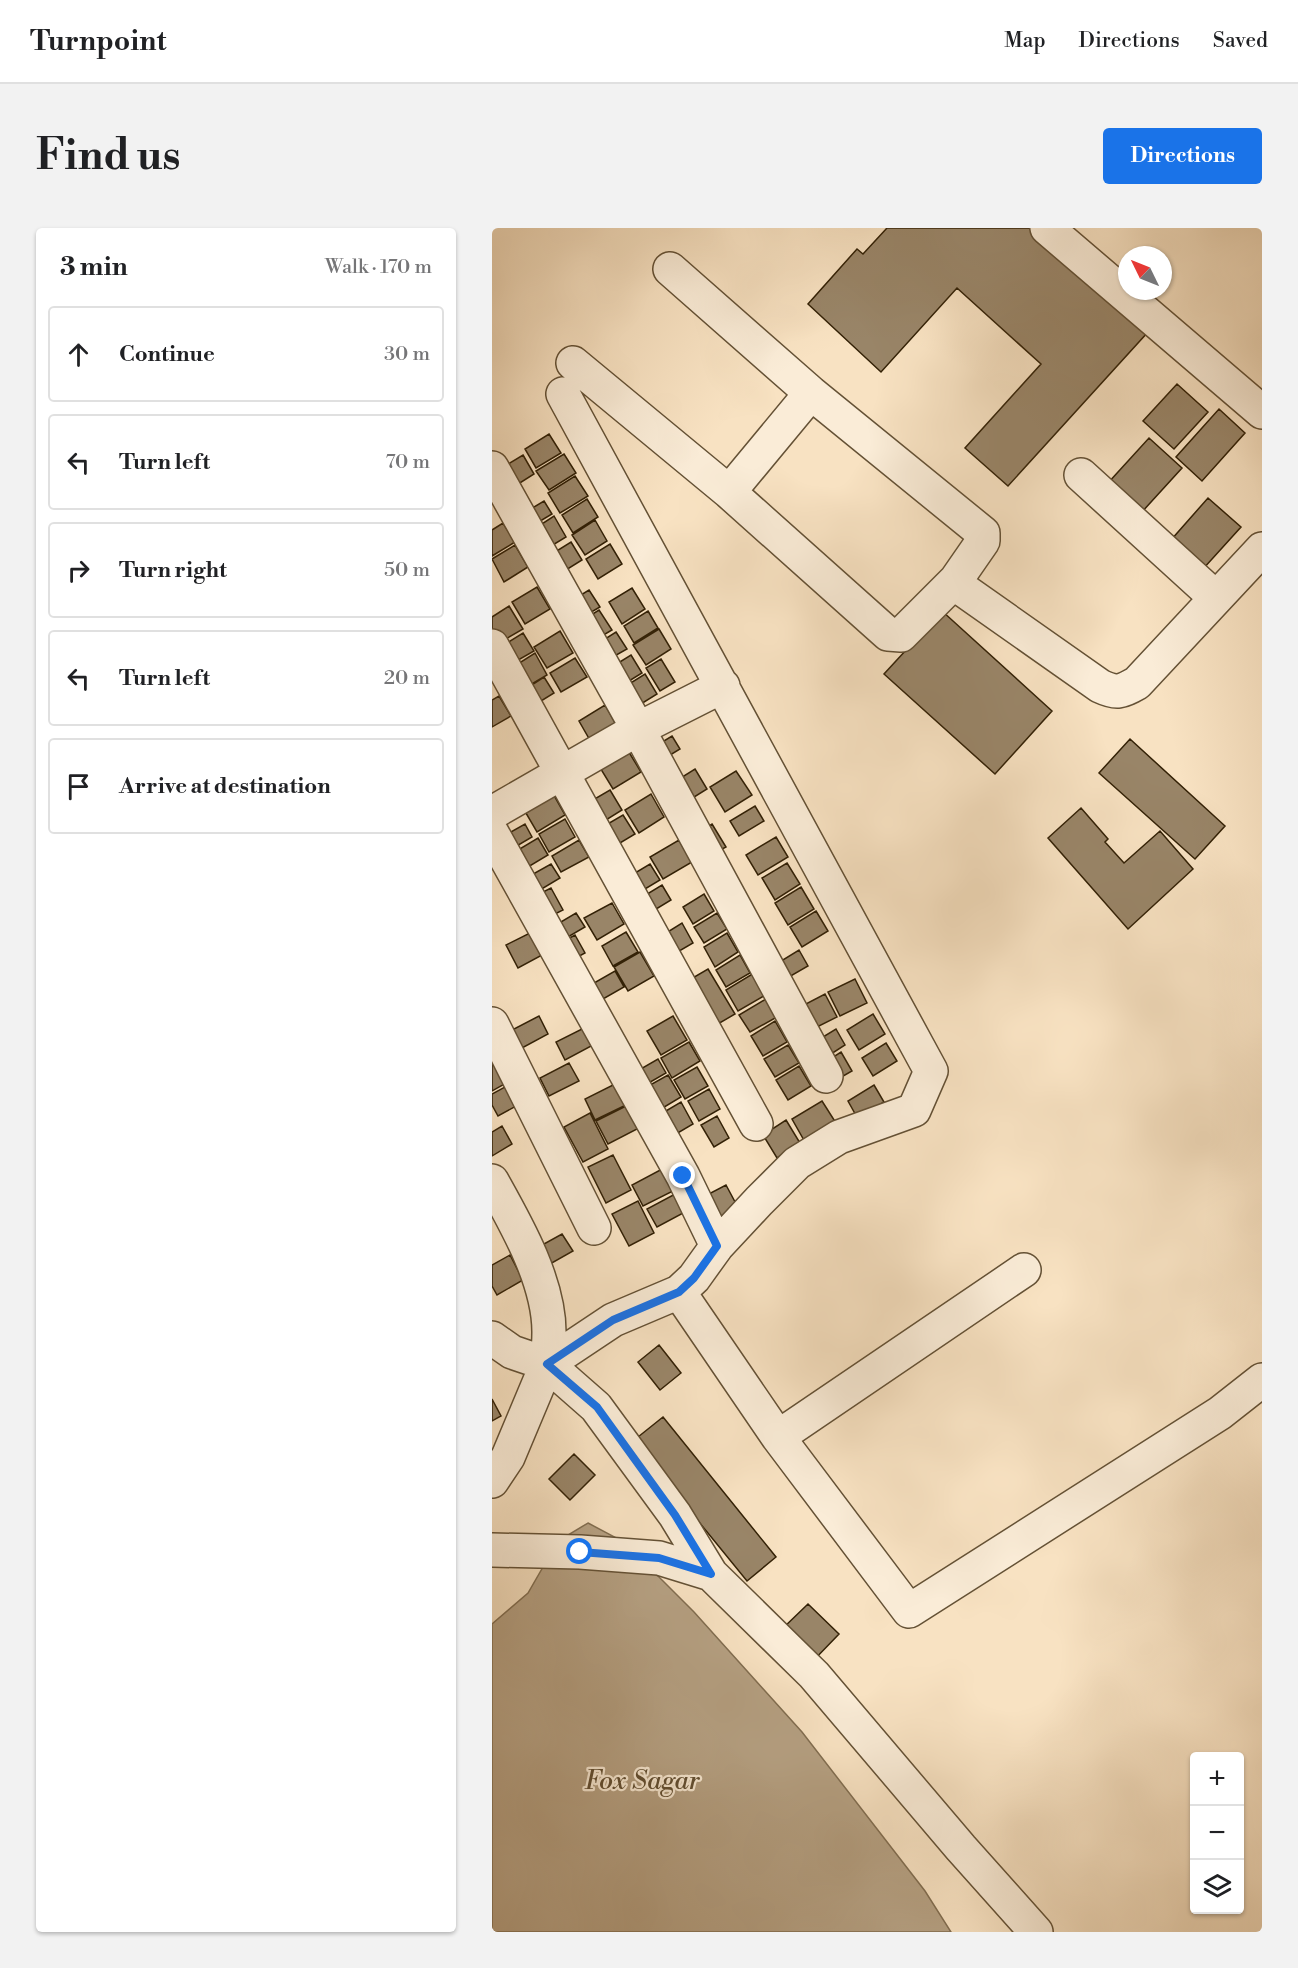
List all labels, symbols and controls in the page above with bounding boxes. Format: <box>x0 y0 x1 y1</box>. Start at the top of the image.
text: Turnpoint <box>30 24 166 59</box>
text: Map <box>1004 28 1046 54</box>
text: Directions <box>1079 28 1180 54</box>
text: Saved <box>1213 28 1268 54</box>
button: Directions <box>1103 128 1262 184</box>
text: Find us <box>36 130 180 183</box>
north arrow <box>1118 246 1172 300</box>
text: 3 min <box>60 251 128 283</box>
text: Walk · 170 m <box>325 255 432 280</box>
icon: ahead <box>62 338 95 371</box>
text: Continue <box>119 341 215 368</box>
text: 30 m <box>384 342 430 367</box>
icon: left <box>62 446 95 479</box>
text: Turn left <box>119 449 210 476</box>
text: 70 m <box>386 450 430 475</box>
icon: right <box>62 554 95 587</box>
text: Turn right <box>119 557 227 584</box>
text: 50 m <box>384 558 430 583</box>
icon: left <box>62 662 95 695</box>
text: Turn left <box>119 665 210 692</box>
text: 20 m <box>384 666 430 691</box>
icon: arrive <box>62 770 95 803</box>
text: Arrive at destination <box>119 773 331 800</box>
route end <box>669 1162 695 1188</box>
route start <box>566 1538 592 1564</box>
map controls <box>1190 1752 1244 1914</box>
button: + <box>1190 1752 1244 1806</box>
water label: Fox Sagar <box>584 1765 701 1797</box>
button: − <box>1190 1806 1244 1860</box>
button: layers <box>1190 1860 1244 1914</box>

